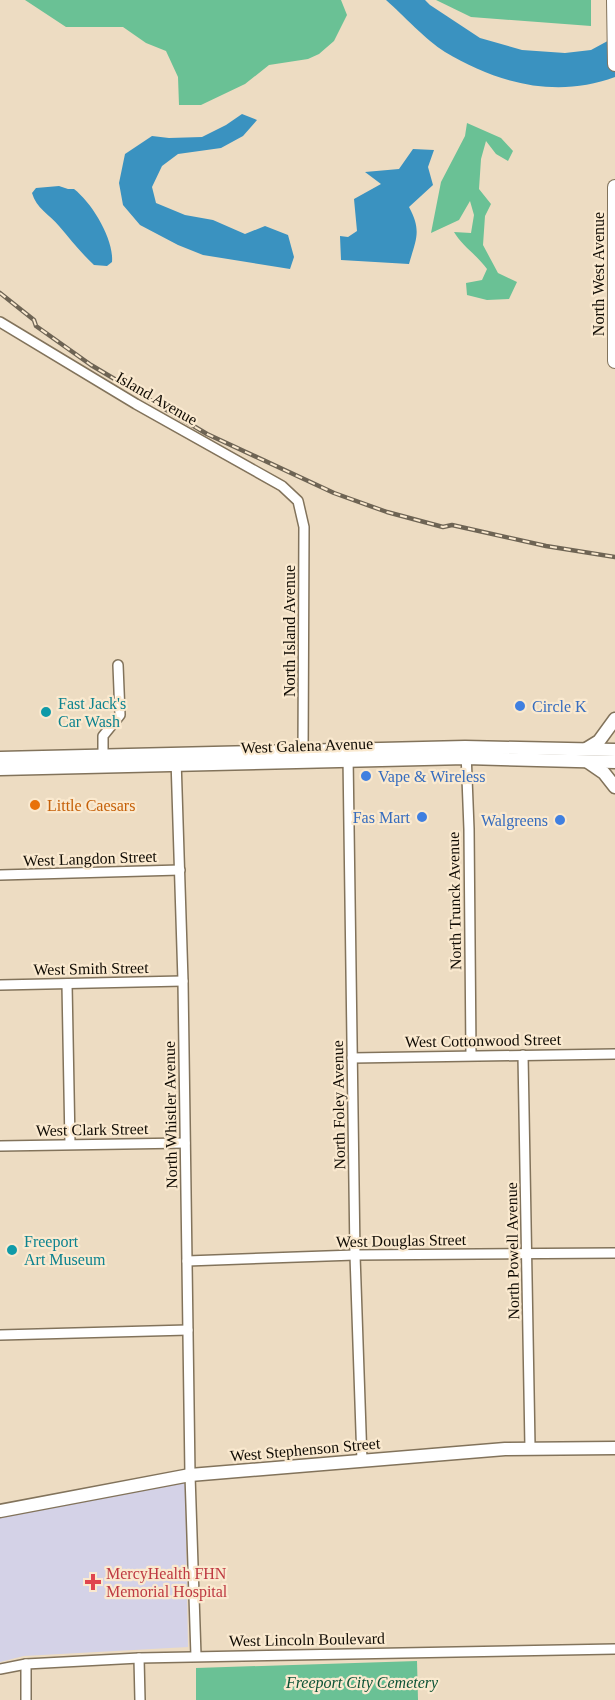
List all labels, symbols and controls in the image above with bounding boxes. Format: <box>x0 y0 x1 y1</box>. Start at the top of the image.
street label: North West Avenue <box>590 212 607 336</box>
street label: Island Avenue <box>113 368 200 428</box>
street label: North Island Avenue <box>281 565 298 697</box>
place label: Fast Jack's Car Wash <box>58 695 126 730</box>
place label: Circle K <box>532 698 587 715</box>
marker: Circle K <box>513 699 527 713</box>
marker: Fast Jack's Car Wash <box>39 705 53 719</box>
street label: West Galena Avenue <box>240 735 374 756</box>
place label: Vape & Wireless <box>378 768 485 786</box>
marker: Vape & Wireless <box>359 769 373 783</box>
place label: Little Caesars <box>47 797 135 814</box>
marker: Little Caesars <box>28 798 42 812</box>
place label: Fas Mart <box>353 809 411 826</box>
marker: Fas Mart <box>415 810 429 824</box>
place label: Walgreens <box>481 812 548 830</box>
marker: Walgreens <box>553 813 567 827</box>
street label: North Trunck Avenue <box>445 832 464 970</box>
street label: West Langdon Street <box>23 848 158 870</box>
street label: West Smith Street <box>33 959 149 978</box>
street label: West Cottonwood Street <box>405 1031 562 1050</box>
street label: North Foley Avenue <box>329 1040 349 1170</box>
street label: North Whistler Avenue <box>161 1041 180 1189</box>
street label: West Clark Street <box>36 1120 149 1139</box>
street label: North Powell Avenue <box>503 1182 522 1320</box>
street label: West Douglas Street <box>336 1231 467 1251</box>
place label: Freeport Art Museum <box>24 1233 106 1268</box>
marker: Freeport Art Museum <box>5 1243 19 1257</box>
street label: West Stephenson Street <box>229 1434 381 1466</box>
place label: MercyHealth FHN Memorial Hospital <box>106 1565 228 1601</box>
marker: MercyHealth FHN Memorial Hospital <box>84 1573 102 1591</box>
street label: West Lincoln Boulevard <box>229 1630 385 1649</box>
park label: Freeport City Cemetery <box>285 1674 439 1692</box>

